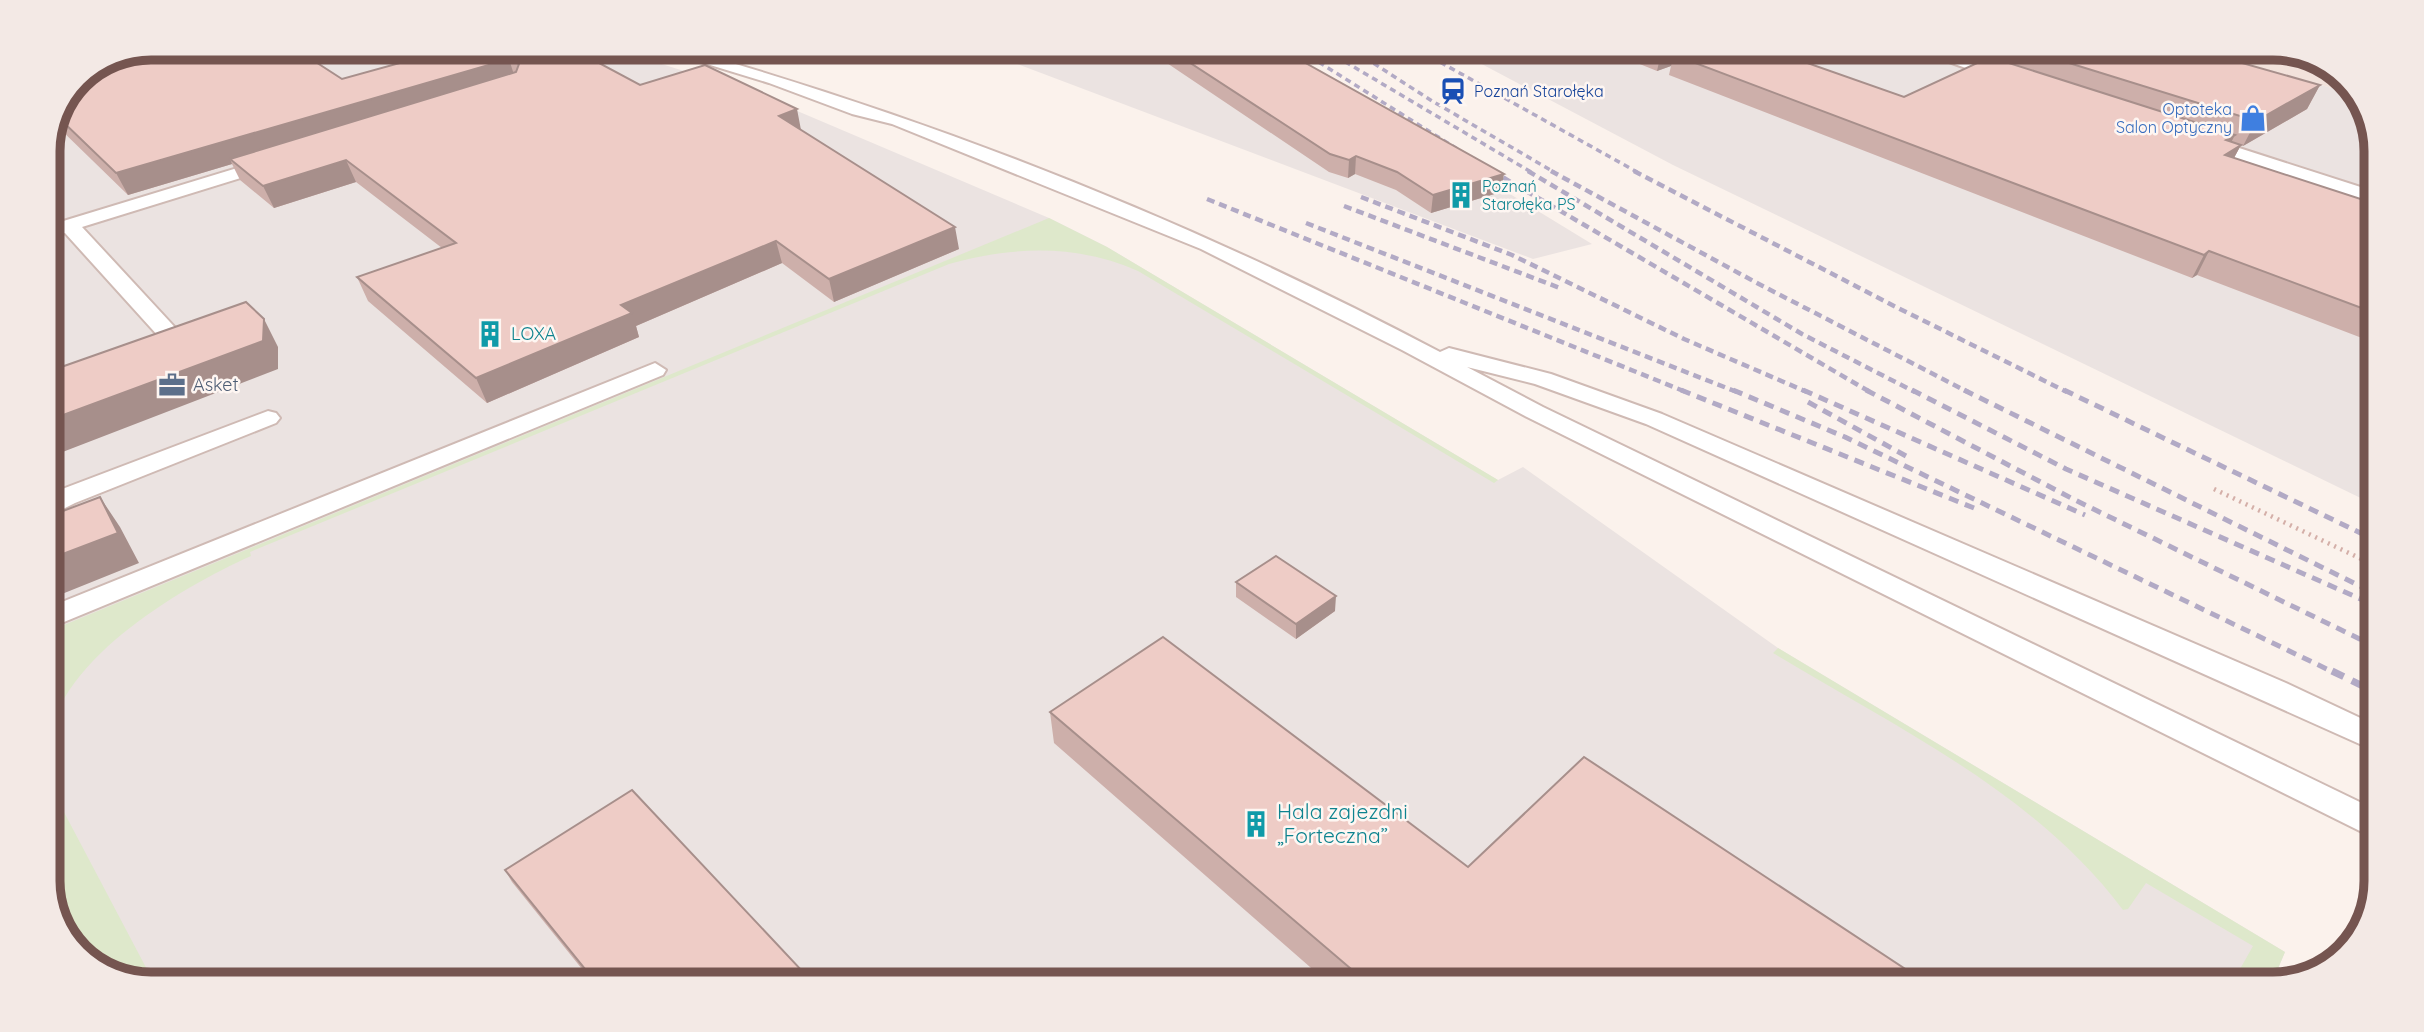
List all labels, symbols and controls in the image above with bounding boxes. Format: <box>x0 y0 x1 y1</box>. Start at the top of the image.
station icon: Poznań Starołęka <box>1438 76 1468 106</box>
place label: Poznań Starołęka <box>1474 81 1604 101</box>
place label: Optoteka Salon Optyczny <box>2116 99 2232 137</box>
shop icon: Optoteka Salon Optyczny <box>2238 103 2268 133</box>
place label: Poznań Starołęka PS <box>1482 176 1575 214</box>
building icon: Poznań Starołęka PS <box>1446 180 1476 210</box>
building icon: LOXA <box>475 319 505 349</box>
place label: LOXA <box>511 322 557 345</box>
office icon: Asket <box>157 370 187 400</box>
place label: Asket <box>193 373 239 396</box>
place label: Hala zajezdni „Forteczna” <box>1277 798 1408 848</box>
building icon: Hala zajezdni „Forteczna” <box>1241 809 1271 839</box>

